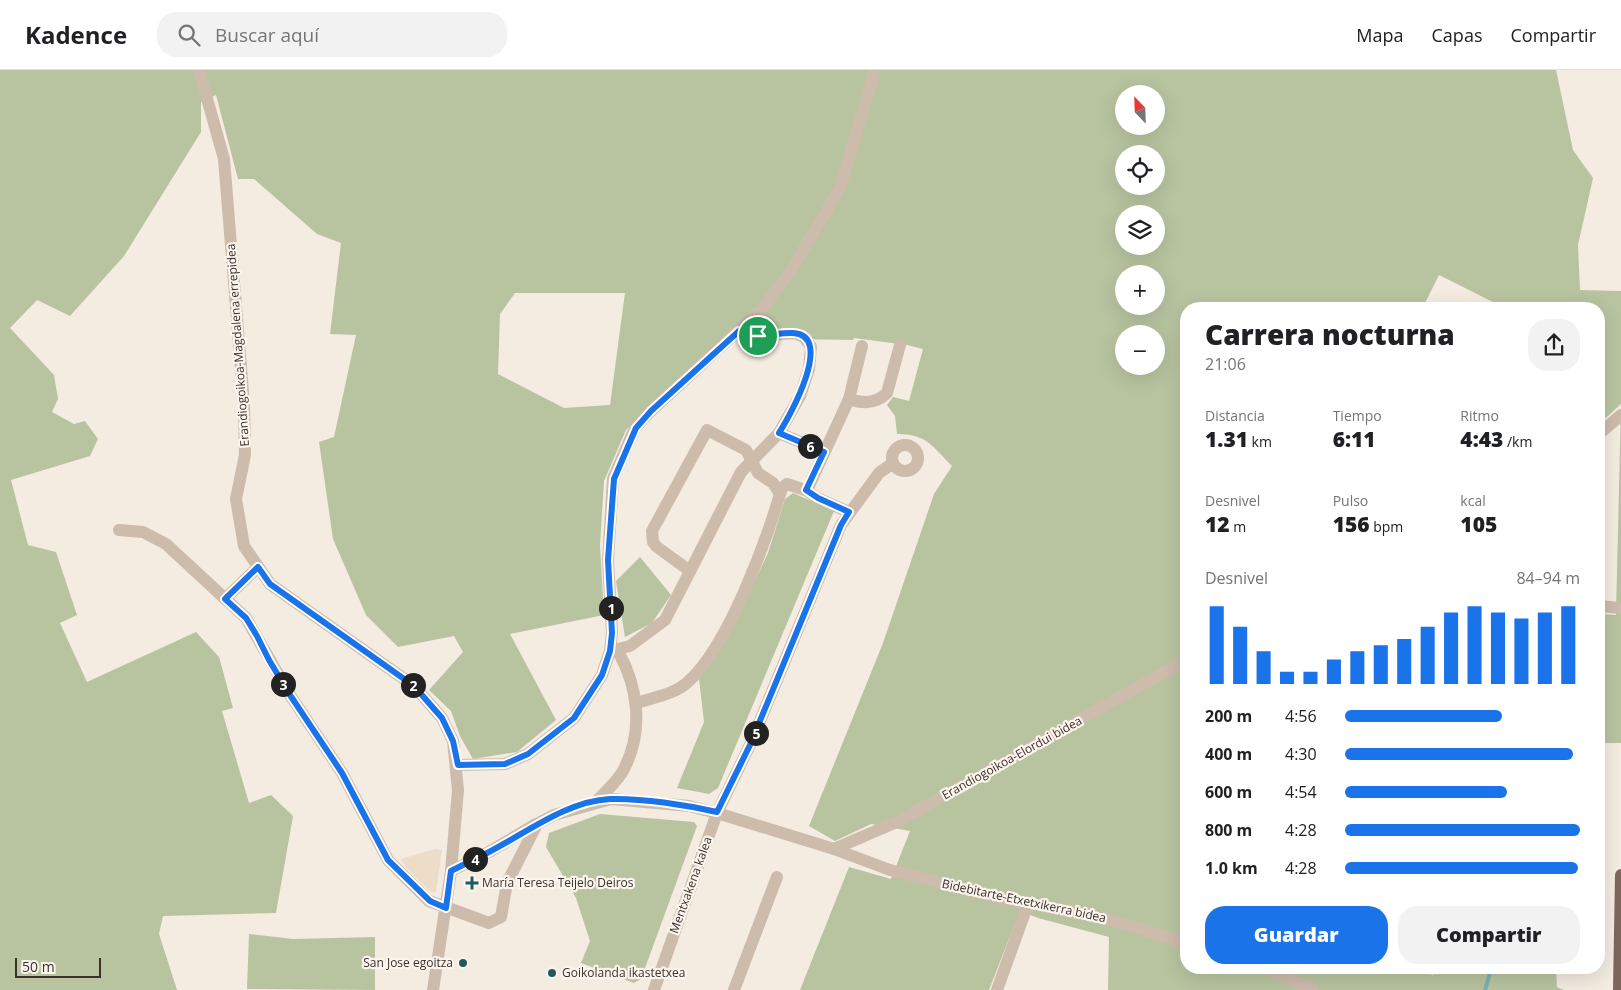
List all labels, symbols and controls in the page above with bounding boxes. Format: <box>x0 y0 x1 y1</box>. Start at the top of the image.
search box <box>157 12 507 57</box>
text: Kadence <box>25 18 127 51</box>
icon: search <box>175 21 203 49</box>
text: Buscar aquí <box>215 22 319 48</box>
text: Mapa <box>1356 23 1404 47</box>
text: Capas <box>1432 23 1482 47</box>
text: Compartir <box>1510 23 1596 47</box>
north arrow <box>1115 85 1165 135</box>
map controls <box>1115 85 1165 375</box>
button: locate <box>1115 145 1165 195</box>
button: layers <box>1115 205 1165 255</box>
street label: Erandiogoikoa-Magdalena errepidea <box>222 243 253 447</box>
button: + <box>1115 265 1165 315</box>
pin <box>737 315 779 357</box>
text: Carrera nocturna <box>1205 315 1455 353</box>
button: share <box>1528 319 1580 371</box>
icon: arrive <box>744 322 772 350</box>
button: − <box>1115 325 1165 375</box>
text: 21:06 <box>1205 353 1246 375</box>
text: Distancia <box>1205 406 1265 425</box>
text: Tiempo <box>1333 406 1382 425</box>
text: Ritmo <box>1460 406 1499 425</box>
text: 1.31 <box>1205 425 1248 453</box>
text: 6:11 <box>1333 425 1376 453</box>
text: 4:43 <box>1460 425 1503 453</box>
text: km <box>1248 432 1272 451</box>
text: /km <box>1503 432 1532 451</box>
pin: 6 <box>798 434 822 458</box>
text: 6 <box>806 437 815 456</box>
text: Desnivel <box>1205 491 1260 510</box>
text: Pulso <box>1333 491 1368 510</box>
text: kcal <box>1460 491 1486 510</box>
text: 12 <box>1205 510 1230 538</box>
text: 156 <box>1333 510 1370 538</box>
text: 105 <box>1460 510 1497 538</box>
text: m <box>1230 517 1246 536</box>
text: bpm <box>1370 517 1403 536</box>
text: Desnivel <box>1205 567 1268 589</box>
text: 84–94 m <box>1516 567 1580 589</box>
pin: 1 <box>598 596 624 620</box>
text: 1 <box>607 599 616 618</box>
pin: 3 <box>270 672 296 696</box>
pin: 2 <box>400 672 426 698</box>
text: 3 <box>279 675 288 694</box>
text: 2 <box>409 676 418 695</box>
text: 200 m <box>1205 705 1252 727</box>
text: 4:56 <box>1285 705 1317 727</box>
street label: Erandiogoikoa-Elordui bidea <box>939 712 1085 803</box>
pin: 5 <box>744 720 768 746</box>
text: 5 <box>752 724 761 743</box>
text: 400 m <box>1205 743 1252 765</box>
text: 4:30 <box>1285 743 1317 765</box>
text: 600 m <box>1205 781 1252 803</box>
text: 4:54 <box>1285 781 1317 803</box>
text: 800 m <box>1205 819 1252 841</box>
text: 4:28 <box>1285 819 1317 841</box>
street label: Mentxakena kalea <box>665 834 716 936</box>
pin: 4 <box>462 846 488 872</box>
text: 4 <box>471 850 480 869</box>
text: 1.0 km <box>1205 857 1258 879</box>
text: 4:28 <box>1285 857 1317 879</box>
place label: María Teresa Teijelo Deiros <box>482 874 634 891</box>
street label: Bidebitarte-Etxetxikerra bidea <box>941 875 1108 926</box>
marker: María Teresa Teijelo Deiros <box>466 877 478 889</box>
button: Guardar <box>1205 906 1388 964</box>
button: Compartir <box>1398 906 1580 964</box>
place label: San Jose egoitza <box>363 954 453 971</box>
scale bar <box>15 955 101 978</box>
text: 50 m <box>22 957 55 976</box>
marker: San Jose egoitza <box>457 957 469 969</box>
place label: Goikolanda ikastetxea <box>562 964 685 981</box>
marker: Goikolanda ikastetxea <box>546 967 558 979</box>

